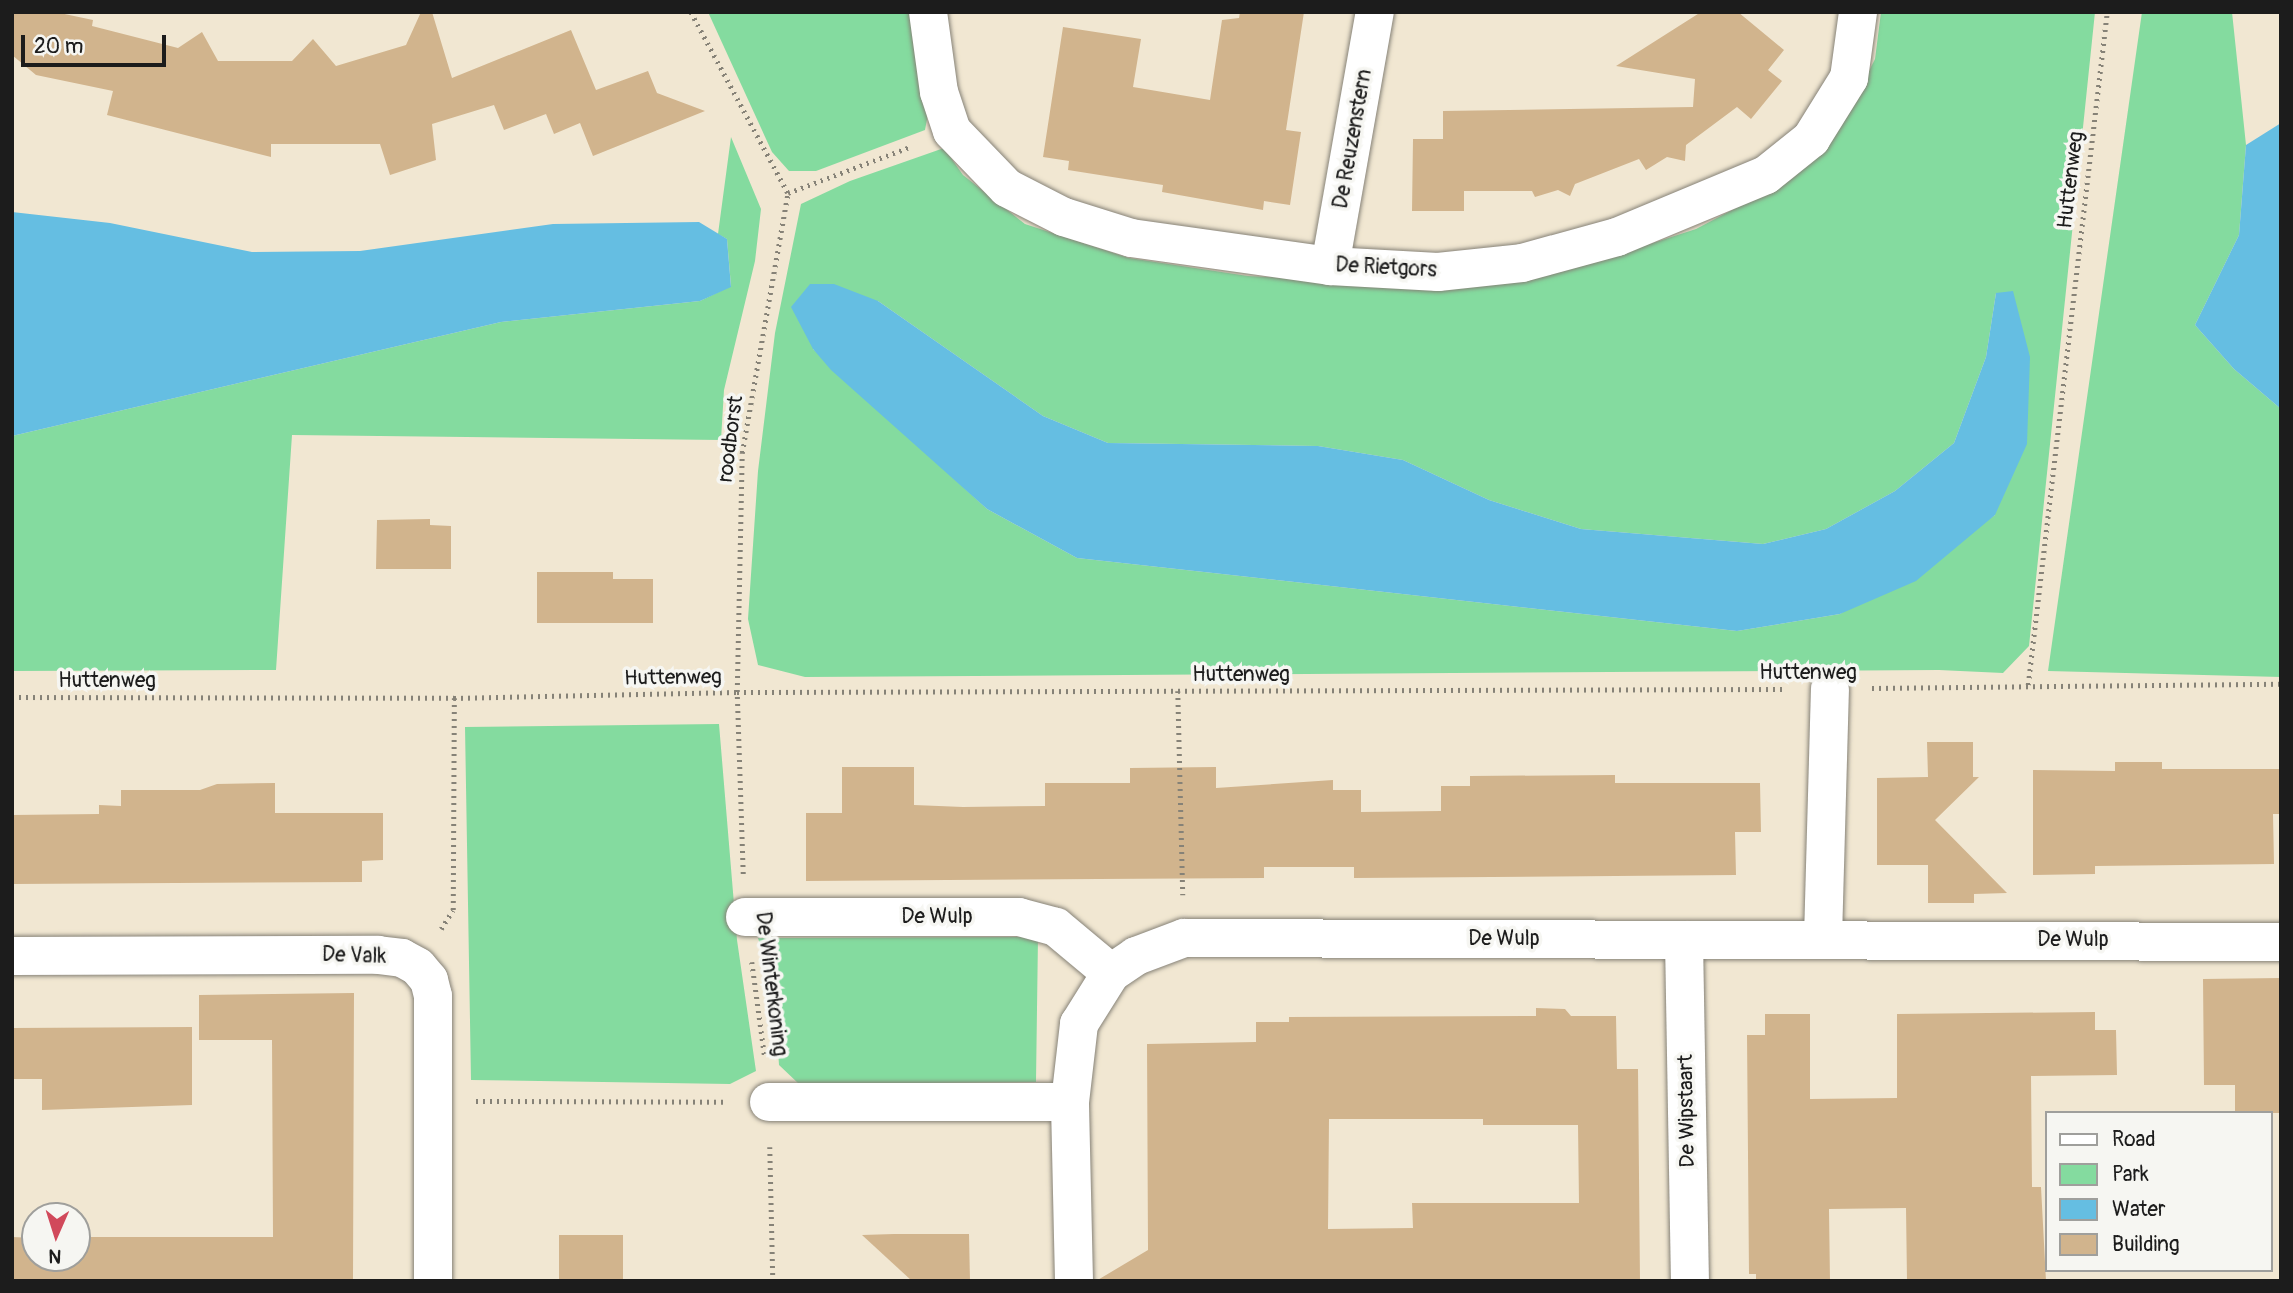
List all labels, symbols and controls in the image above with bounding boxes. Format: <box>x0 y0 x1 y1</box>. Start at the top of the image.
scale bar <box>24 21 170 65</box>
text: 20 m <box>34 33 83 60</box>
street label: De Reuzenstern <box>1328 67 1378 211</box>
street label: Huttenweg <box>2053 130 2089 230</box>
street label: De Rietgors <box>1335 253 1437 283</box>
street label: roodborst <box>713 394 749 484</box>
street label: Huttenweg <box>1759 660 1857 686</box>
street label: Huttenweg <box>1192 662 1290 688</box>
street label: Huttenweg <box>624 665 722 691</box>
street label: Huttenweg <box>58 668 156 694</box>
street label: De Wulp <box>901 904 973 930</box>
street label: De Winterkoning <box>750 910 792 1058</box>
street label: De Wulp <box>1468 926 1540 952</box>
street label: De Wulp <box>2037 927 2109 953</box>
street label: De Valk <box>321 942 387 970</box>
street label: De Wipstaart <box>1673 1054 1701 1168</box>
legend <box>2044 1111 2272 1272</box>
text: Road <box>2112 1126 2156 1153</box>
text: Park <box>2112 1161 2149 1188</box>
text: Water <box>2112 1196 2165 1223</box>
north arrow <box>21 1202 91 1272</box>
text: Building <box>2112 1231 2179 1258</box>
text: N <box>48 1244 62 1268</box>

